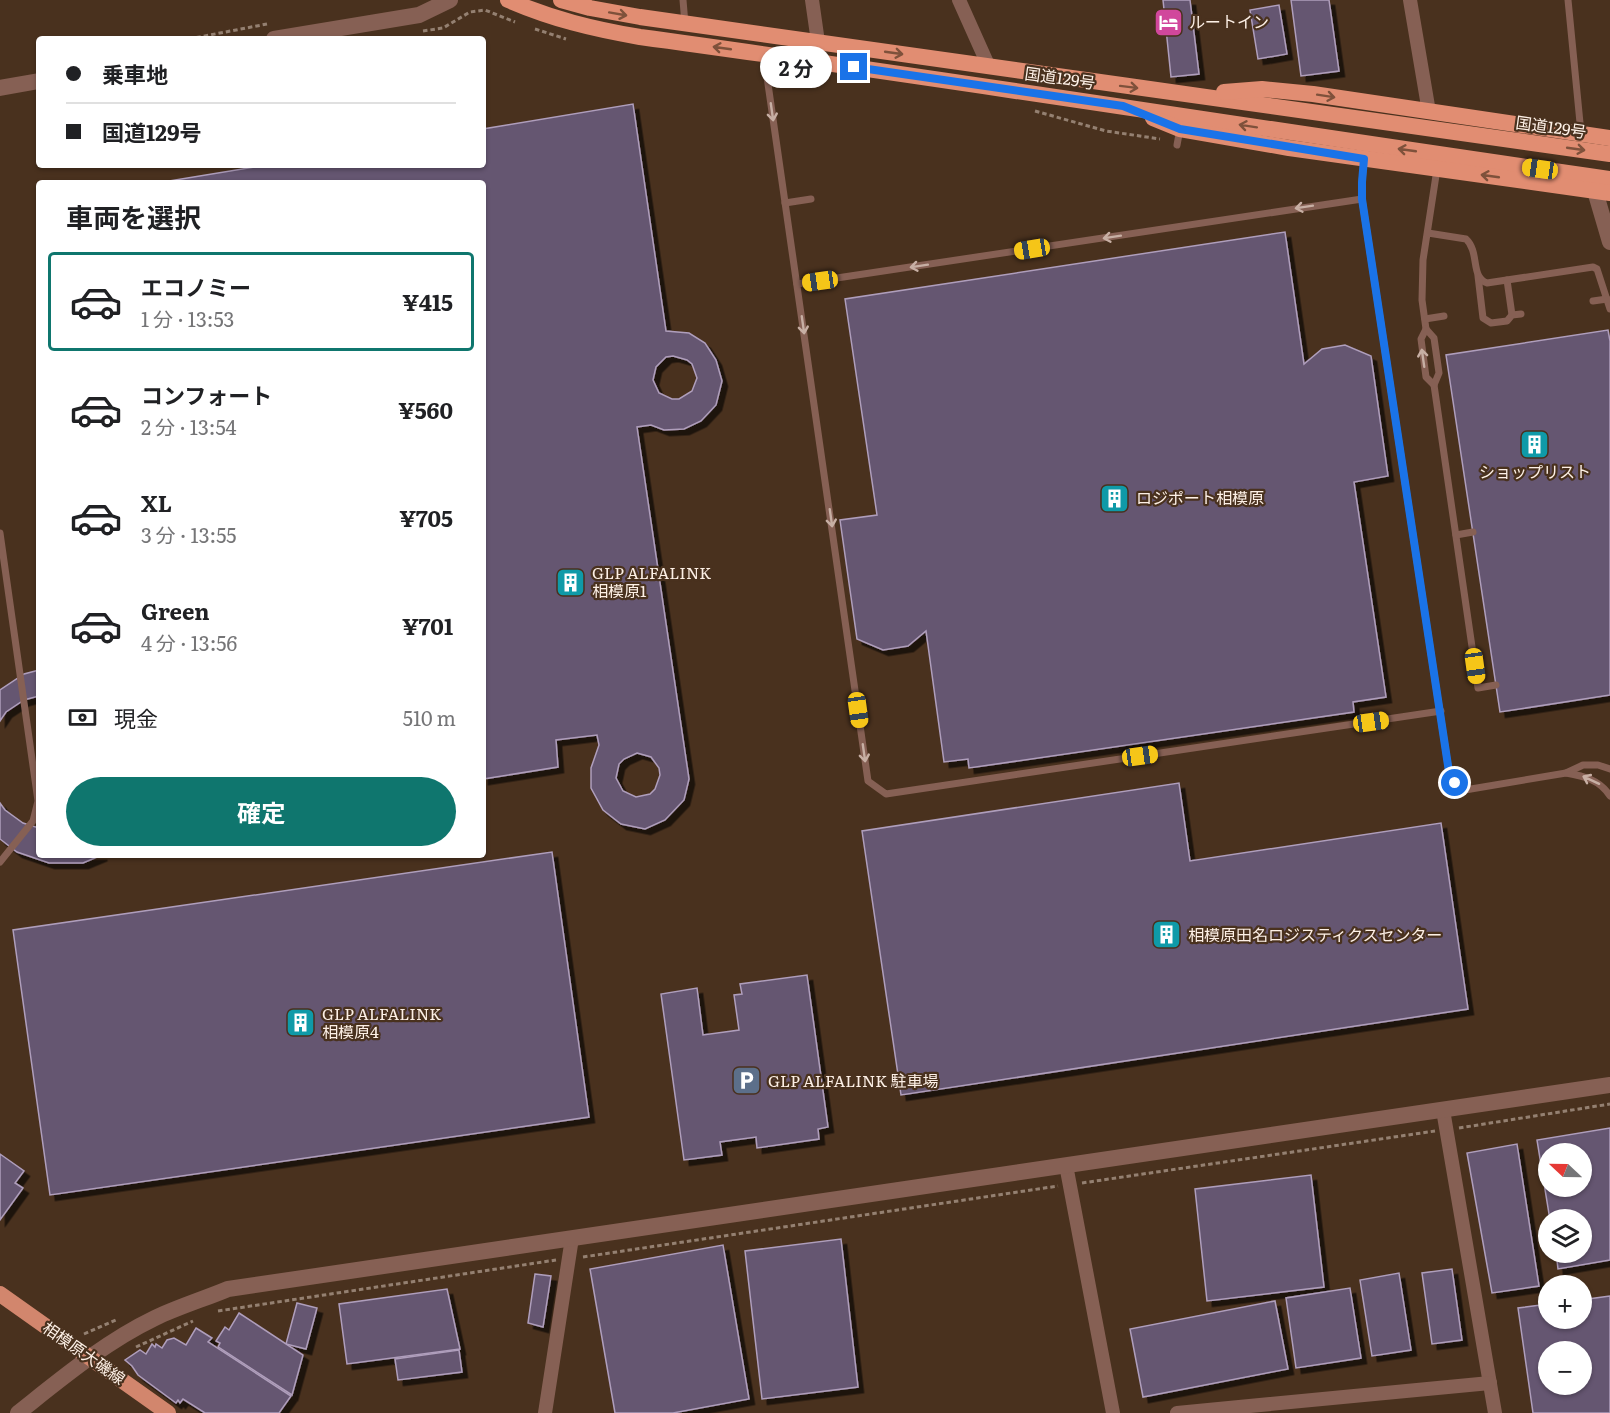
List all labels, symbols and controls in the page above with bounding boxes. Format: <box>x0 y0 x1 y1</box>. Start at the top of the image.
hotel icon: ルートイン <box>1152 6 1184 38</box>
one-way arrow <box>608 8 628 19</box>
place label: ルートイン <box>1189 9 1269 33</box>
one-way arrow <box>713 43 733 54</box>
callout: 2 分 <box>761 46 833 88</box>
one-way arrow <box>884 48 904 59</box>
text: 2 分 <box>779 52 813 82</box>
route end <box>840 53 867 80</box>
text: 乗車地 <box>102 57 168 90</box>
street label: 国道129号 <box>1023 60 1097 94</box>
one-way arrow <box>1119 82 1138 93</box>
one-way arrow <box>1316 91 1335 102</box>
one-way arrow <box>767 101 778 121</box>
street label: 国道129号 <box>1514 109 1588 143</box>
text: 国道129号 <box>102 115 202 148</box>
one-way arrow <box>1238 121 1258 132</box>
one-way arrow <box>1565 143 1585 154</box>
one-way arrow <box>1397 145 1417 156</box>
car <box>1521 158 1559 180</box>
one-way arrow <box>1480 171 1500 182</box>
text: 車両を選択 <box>66 196 201 236</box>
one-way arrow <box>1295 202 1315 213</box>
one-way arrow <box>1102 231 1122 242</box>
car <box>1013 237 1051 261</box>
one-way arrow <box>909 260 929 271</box>
text: エコノミー <box>141 270 251 303</box>
car <box>801 270 839 292</box>
icon: car <box>69 275 123 329</box>
text: ¥415 <box>402 285 453 318</box>
text: 1 分 · 13:53 <box>141 303 234 333</box>
one-way arrow <box>797 315 808 335</box>
one-way arrow <box>1417 349 1428 368</box>
text: コンフォート <box>141 378 272 411</box>
icon: car <box>69 383 123 437</box>
text: ¥560 <box>398 393 453 426</box>
text: 2 分 · 13:54 <box>141 411 237 441</box>
building icon: ショップリスト <box>1519 428 1551 460</box>
place label: ショップリスト <box>1479 459 1591 483</box>
building icon: ロジポート相模原 <box>1099 482 1131 514</box>
place label: ロジポート相模原 <box>1136 485 1264 509</box>
text: XL <box>141 486 172 519</box>
icon: car <box>69 491 123 545</box>
text: ¥705 <box>399 501 453 534</box>
one-way arrow <box>825 508 836 528</box>
text: 3 分 · 13:55 <box>141 519 236 549</box>
place label: GLP ALFALINK 相模原1 <box>592 560 711 602</box>
building icon: GLP ALFALINK 相模原1 <box>555 566 587 598</box>
text: Green <box>141 594 210 627</box>
icon: car <box>69 599 123 653</box>
text: ¥701 <box>402 609 453 642</box>
text: 4 分 · 13:56 <box>141 627 237 657</box>
car <box>1464 647 1486 685</box>
car <box>847 691 869 729</box>
icon: cash <box>66 701 99 734</box>
text: 現金 <box>114 701 158 734</box>
text: 510 m <box>403 702 456 732</box>
car <box>1352 711 1390 733</box>
one-way arrow <box>859 743 870 762</box>
car <box>1121 745 1159 767</box>
route start <box>1441 769 1468 796</box>
one-way arrow <box>1582 774 1600 786</box>
button: 確定 <box>66 777 456 846</box>
building icon: 相模原田名ロジスティクスセンター <box>1151 919 1183 951</box>
place label: 相模原田名ロジスティクスセンター <box>1188 922 1443 946</box>
place label: GLP ALFALINK 相模原4 <box>322 1001 441 1043</box>
building icon: GLP ALFALINK 相模原4 <box>285 1007 317 1039</box>
parking icon: GLP ALFALINK 駐車場 <box>731 1065 763 1097</box>
place label: GLP ALFALINK 駐車場 <box>768 1068 939 1092</box>
north arrow <box>1538 1143 1592 1197</box>
map controls <box>1538 1143 1592 1395</box>
button: layers <box>1538 1209 1592 1263</box>
button: + <box>1538 1275 1592 1329</box>
street label: 相模原大磯線 <box>38 1315 131 1390</box>
button: − <box>1538 1341 1592 1395</box>

